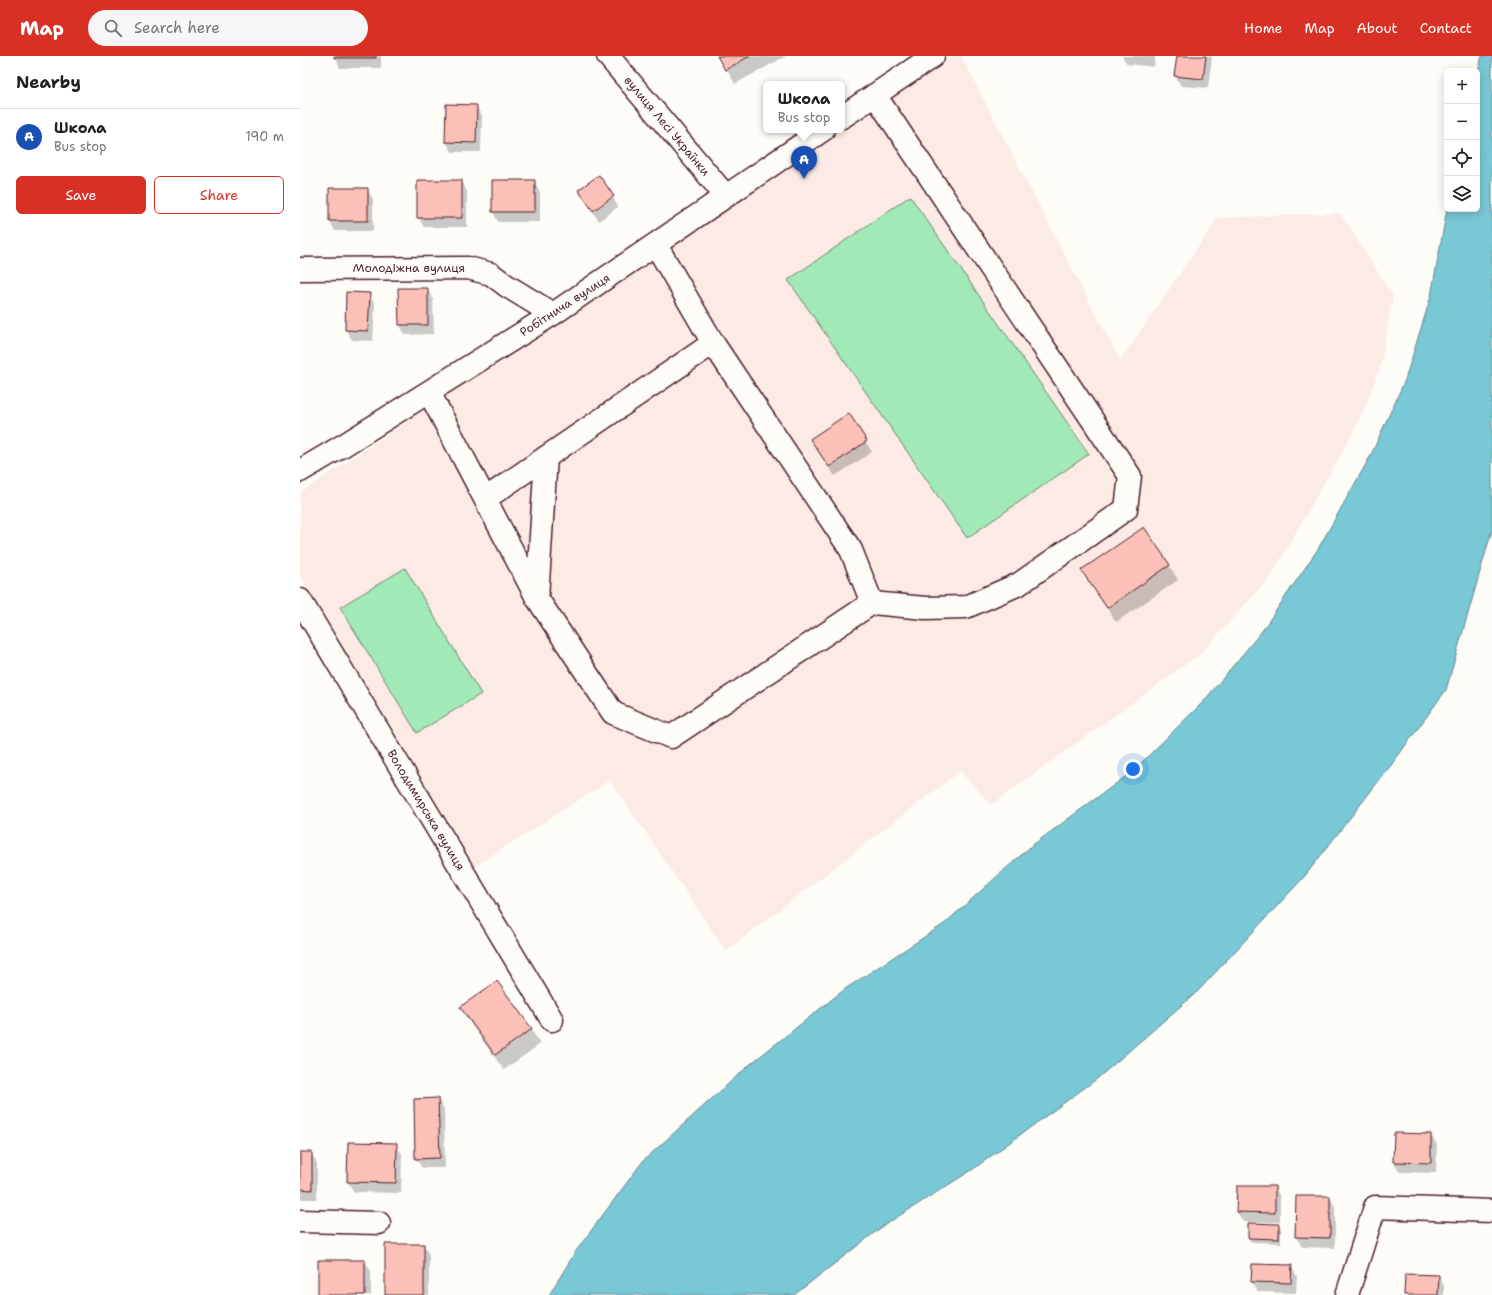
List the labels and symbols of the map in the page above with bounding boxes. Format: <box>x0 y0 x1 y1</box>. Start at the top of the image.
street label: вулиця Лесі Українки <box>620 73 714 179</box>
pin: A <box>791 146 817 179</box>
street label: Молодіжна вулиця <box>353 260 465 276</box>
street label: Робітнича вулиця <box>517 270 613 340</box>
street label: Володимирська вулиця <box>384 747 468 873</box>
your location <box>1123 759 1143 779</box>

